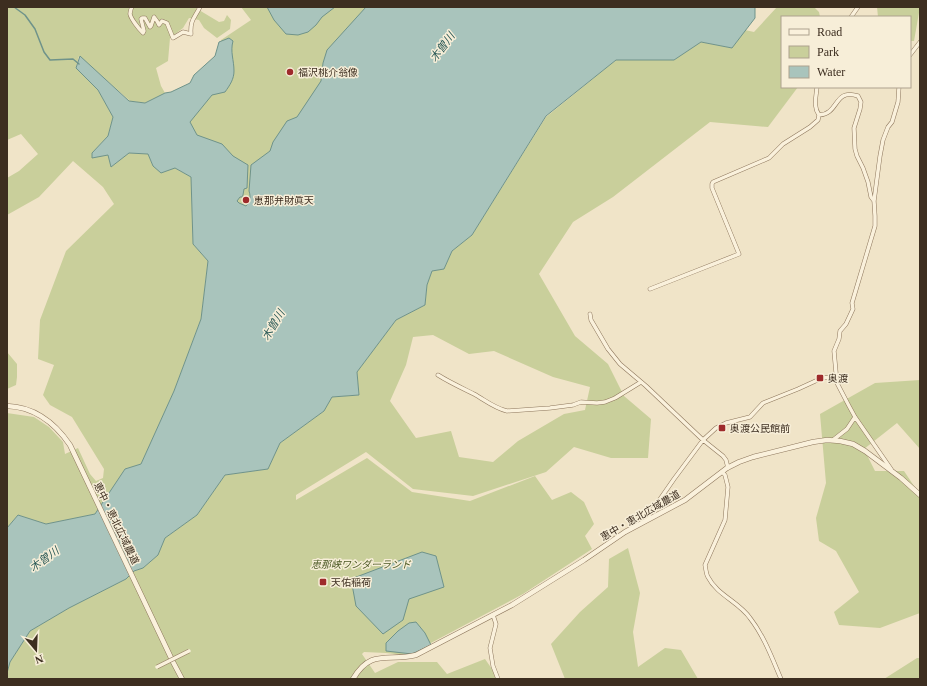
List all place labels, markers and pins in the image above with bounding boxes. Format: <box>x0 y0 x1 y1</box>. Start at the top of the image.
marker: 福沢桃介翁像 <box>285 67 295 77</box>
place label: 福沢桃介翁像 <box>298 67 358 78</box>
marker: 恵那弁財眞天 <box>241 195 251 205</box>
place label: 恵那弁財眞天 <box>254 195 314 206</box>
marker: 奥渡 <box>815 373 825 383</box>
place label: 奥渡 <box>828 373 848 384</box>
marker: 奥渡公民館前 <box>717 423 727 433</box>
place label: 奥渡公民館前 <box>730 423 790 434</box>
marker: 天佑稲荷 <box>318 577 328 587</box>
place label: 天佑稲荷 <box>331 577 371 588</box>

